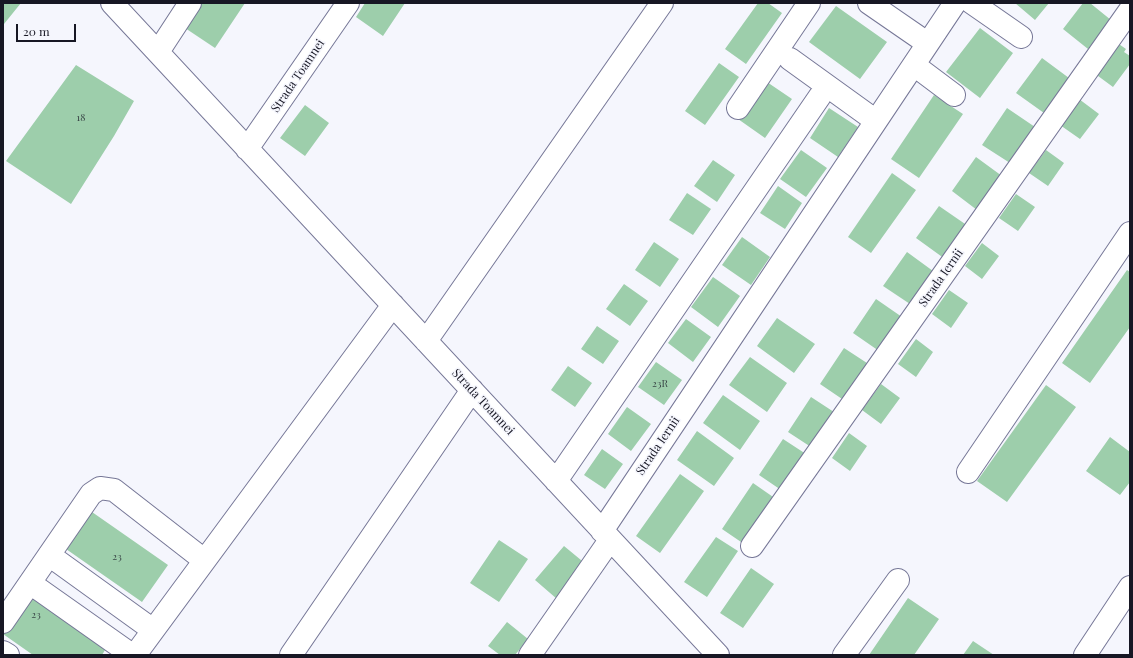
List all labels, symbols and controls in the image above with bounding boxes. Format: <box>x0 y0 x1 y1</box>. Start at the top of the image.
scale bar <box>18 16 78 42</box>
text: 20 m <box>23 23 50 39</box>
street label: Strada Toamnei <box>268 37 328 115</box>
house number: 18 <box>77 112 85 124</box>
street label: Strada Iernii <box>916 246 966 310</box>
street label: Strada Toamnei <box>449 366 517 438</box>
house number: 23R <box>652 378 668 390</box>
street label: Strada Iernii <box>633 414 683 478</box>
house number: 23 <box>112 551 122 563</box>
house number: 23 <box>31 609 41 621</box>

